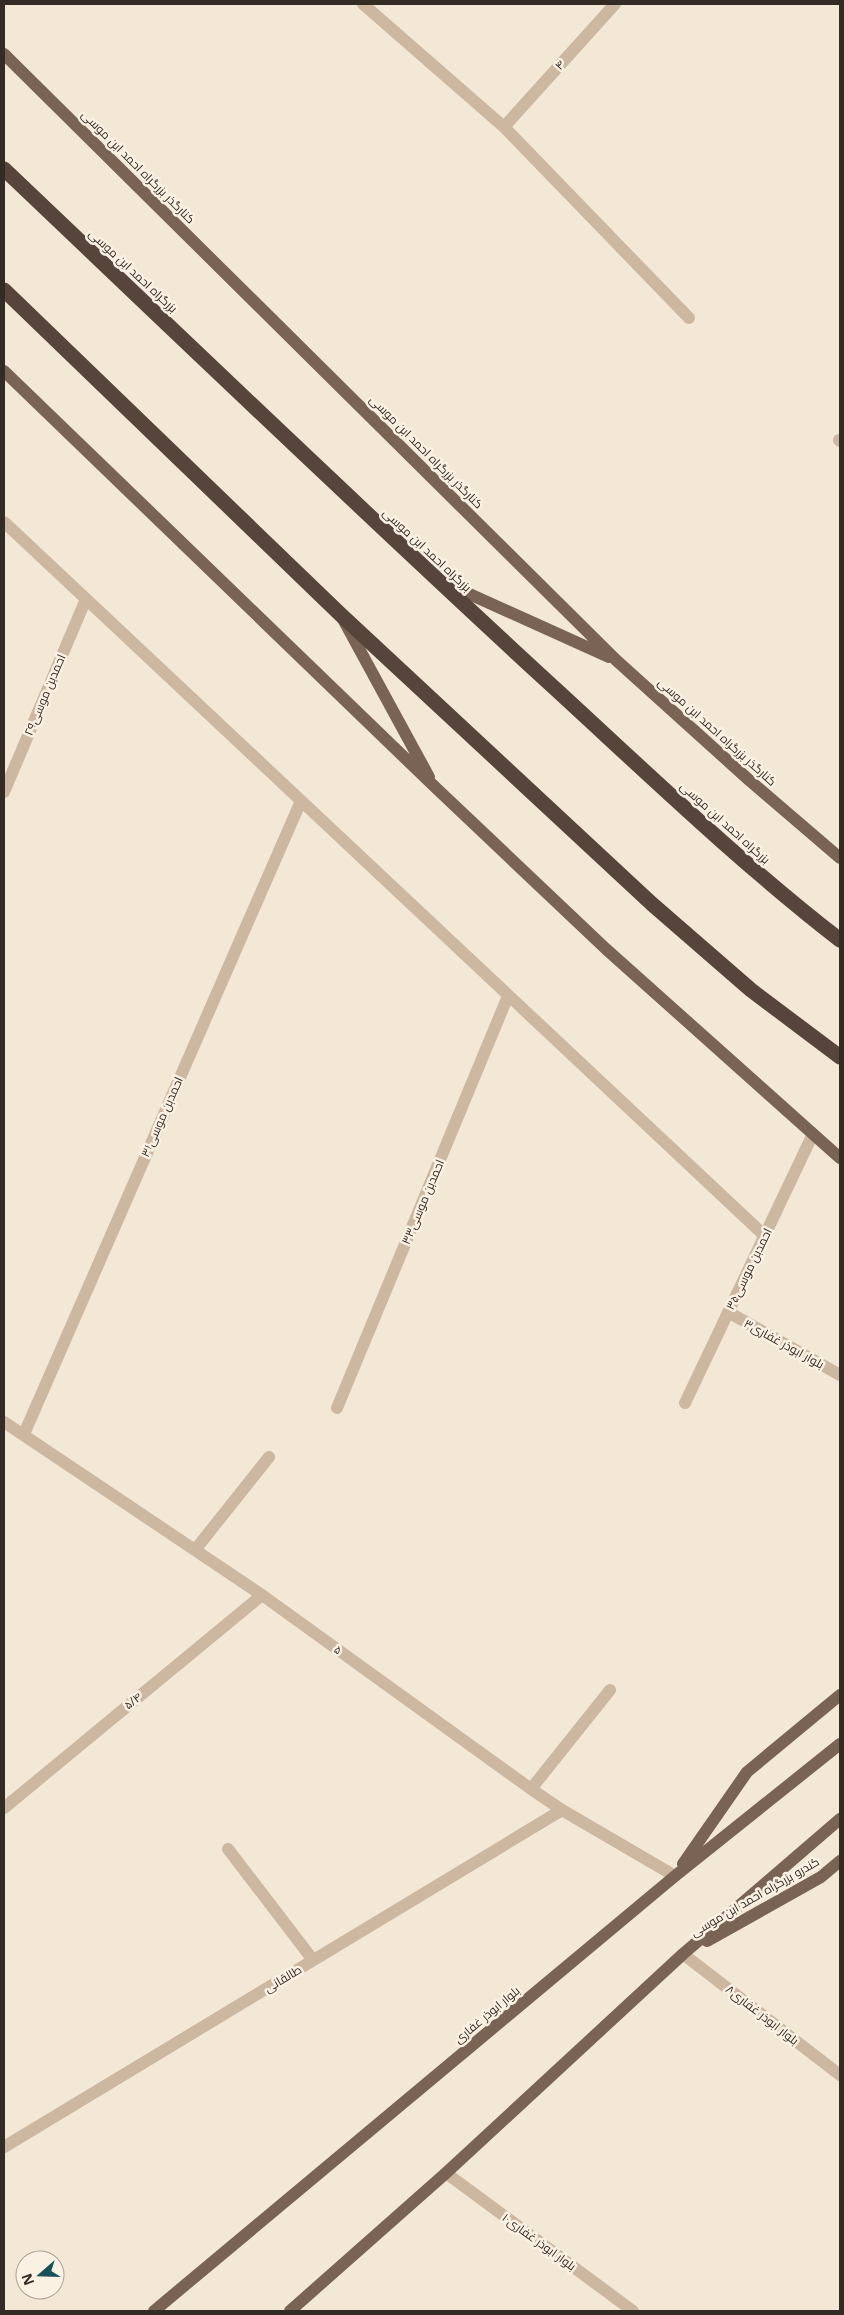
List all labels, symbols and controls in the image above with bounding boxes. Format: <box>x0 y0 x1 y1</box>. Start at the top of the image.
street label: ۴ <box>551 56 569 73</box>
street label: کنارگذر بزرگراه احمد ابن موسی <box>78 106 199 227</box>
street label: بزرگراه احمد ابن موسی <box>85 225 181 316</box>
street label: کنارگذر بزرگراه احمد ابن موسی <box>366 391 487 512</box>
street label: بزرگراه احمد ابن موسی <box>379 504 475 595</box>
street label: ۲۹احمدبن موسی <box>20 652 69 738</box>
street label: کنارگذر بزرگراه احمد ابن موسی <box>654 674 780 790</box>
street label: بزرگراه احمد ابن موسی <box>677 778 774 868</box>
street label: ۳۱احمدبن موسی <box>136 1074 187 1160</box>
street label: ۳۳احمدبن موسی <box>397 1157 448 1247</box>
street label: ۳۵احمدبن موسی <box>721 1225 776 1312</box>
street label: بلوار ابوذر غفاری۳ <box>741 1315 827 1373</box>
street label: ۵ <box>331 1641 346 1658</box>
street label: ۵/۴ <box>120 1688 145 1713</box>
street label: کندرو بزرگراه احمد ابن موسی <box>687 1853 822 1940</box>
street label: طالقانی <box>261 1961 305 1996</box>
street label: بلوار ابوذر غفاری۸ <box>722 1981 802 2049</box>
street label: بلوار ابوذر غفاری <box>450 1982 523 2047</box>
street label: بلوار ابوذر غفاری۱۰ <box>499 2209 580 2274</box>
north arrow <box>15 2250 65 2300</box>
text: N <box>16 2271 38 2288</box>

